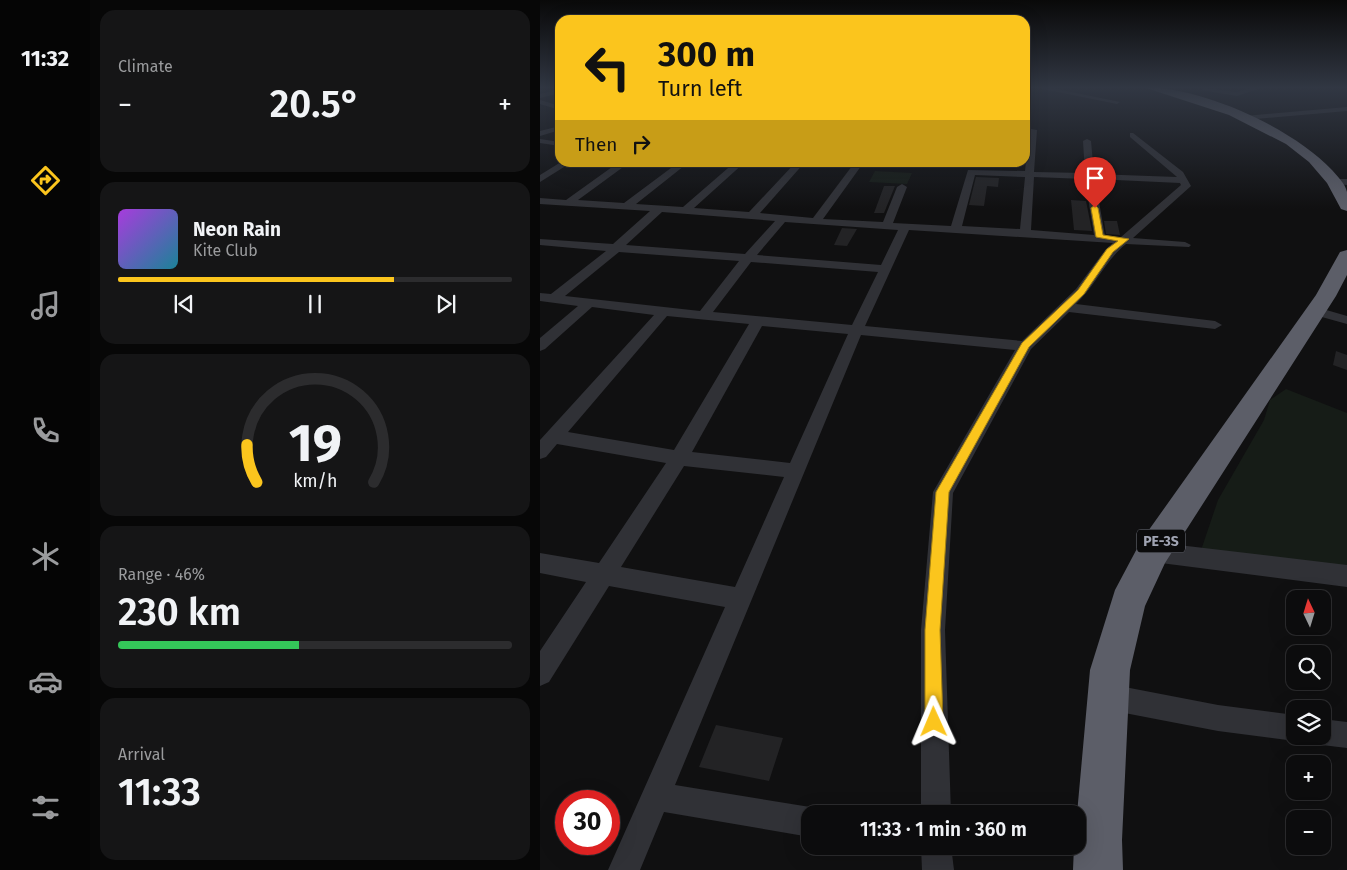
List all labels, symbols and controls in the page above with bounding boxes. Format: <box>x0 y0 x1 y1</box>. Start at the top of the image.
text: 300 m <box>658 33 755 75</box>
icon: left <box>575 35 640 100</box>
text: 11:32 <box>21 45 69 72</box>
text: Climate <box>118 57 173 76</box>
text: Turn left <box>658 75 742 102</box>
text: 20.5° <box>270 81 360 127</box>
text: − <box>118 88 132 121</box>
text: + <box>498 88 512 121</box>
icon: right <box>627 130 655 158</box>
text: Then <box>575 133 617 156</box>
pin <box>1074 157 1116 208</box>
icon: directions <box>28 163 63 198</box>
icon: arrive <box>1081 164 1109 192</box>
text: Neon Rain <box>193 218 281 241</box>
text: Kite Club <box>193 241 258 260</box>
icon: music <box>28 288 63 323</box>
icon: previous <box>170 290 198 318</box>
icon: pause <box>301 290 329 318</box>
icon: next <box>432 290 460 318</box>
text: 19 <box>288 412 342 475</box>
icon: phone <box>28 413 63 448</box>
text: km/h <box>293 470 337 492</box>
road number: PE-3S <box>1137 530 1185 552</box>
icon: climate <box>28 539 63 574</box>
text: Range · 46% <box>118 565 205 584</box>
text: 230 km <box>118 589 241 635</box>
north arrow <box>1286 590 1331 635</box>
map controls <box>1286 590 1331 855</box>
button: search <box>1286 645 1331 690</box>
icon: car <box>28 664 63 699</box>
position arrow <box>907 695 959 747</box>
button: layers <box>1286 700 1331 745</box>
text: Arrival <box>118 745 165 764</box>
button: + <box>1286 755 1331 800</box>
text: 11:33 <box>118 769 201 815</box>
icon: filters <box>28 790 63 825</box>
speed limit sign: 30 <box>555 790 620 855</box>
button: − <box>1286 810 1331 855</box>
text: 11:33 · 1 min · 360 m <box>860 818 1027 841</box>

